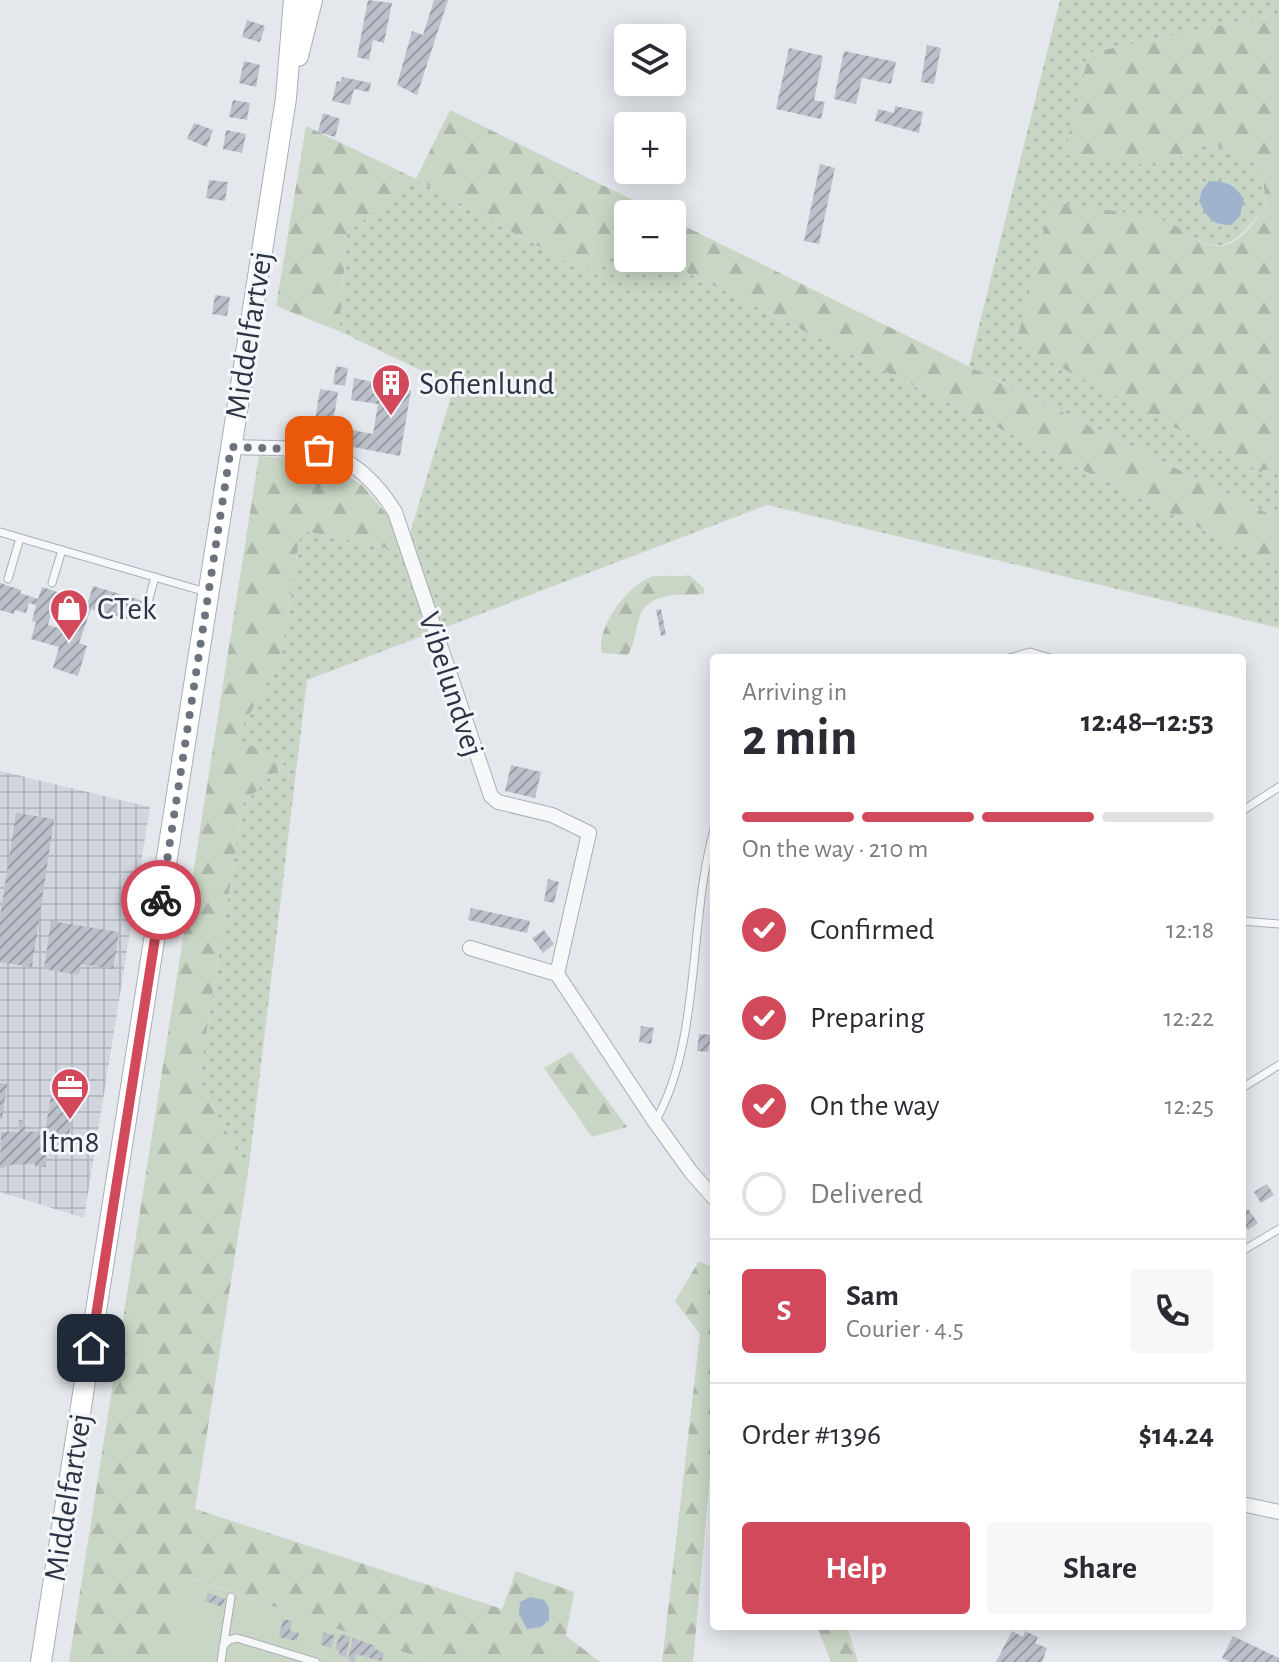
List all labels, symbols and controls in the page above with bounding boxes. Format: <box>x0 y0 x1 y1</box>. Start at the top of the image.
map controls <box>614 24 686 272</box>
button: layers <box>614 24 686 96</box>
button: + <box>614 112 686 184</box>
button: − <box>614 200 686 272</box>
street label: Middelfartvej <box>220 249 278 421</box>
building icon: Sofienlund <box>370 362 412 417</box>
place label: Sofienlund <box>419 368 555 400</box>
pin <box>285 416 353 484</box>
icon: bag <box>297 428 341 472</box>
shop icon: CTek <box>48 587 90 642</box>
place label: CTek <box>97 593 157 625</box>
street label: Vibelundvej <box>413 608 489 761</box>
text: Arriving in <box>742 679 847 705</box>
text: 12:48–12:53 <box>1081 707 1214 737</box>
text: 2 min <box>742 712 857 764</box>
text: On the way · 210 m <box>742 836 928 862</box>
courier <box>121 860 201 940</box>
icon: bike <box>139 878 183 922</box>
icon: check <box>742 908 786 952</box>
text: Confirmed <box>810 915 934 945</box>
text: 12:18 <box>1166 917 1214 943</box>
icon: check <box>742 996 786 1040</box>
text: Preparing <box>810 1003 925 1033</box>
text: 12:22 <box>1164 1005 1214 1031</box>
office icon: Itm8 <box>49 1066 91 1121</box>
icon: check <box>742 1084 786 1128</box>
text: On the way <box>810 1091 939 1121</box>
text: 12:25 <box>1165 1093 1214 1119</box>
place label: Itm8 <box>40 1126 100 1158</box>
text: Delivered <box>810 1179 923 1209</box>
button: phone <box>1130 1269 1214 1353</box>
text: Sam <box>846 1281 899 1311</box>
text: S <box>777 1296 791 1326</box>
pin <box>57 1314 125 1382</box>
text: Courier · 4.5 <box>846 1316 964 1342</box>
icon: home <box>69 1326 113 1370</box>
street label: Middelfartvej <box>39 1411 97 1583</box>
text: Order #1396 <box>742 1420 881 1450</box>
text: $14.24 <box>1139 1420 1214 1450</box>
button: Help <box>742 1522 970 1614</box>
button: Share <box>986 1522 1214 1614</box>

